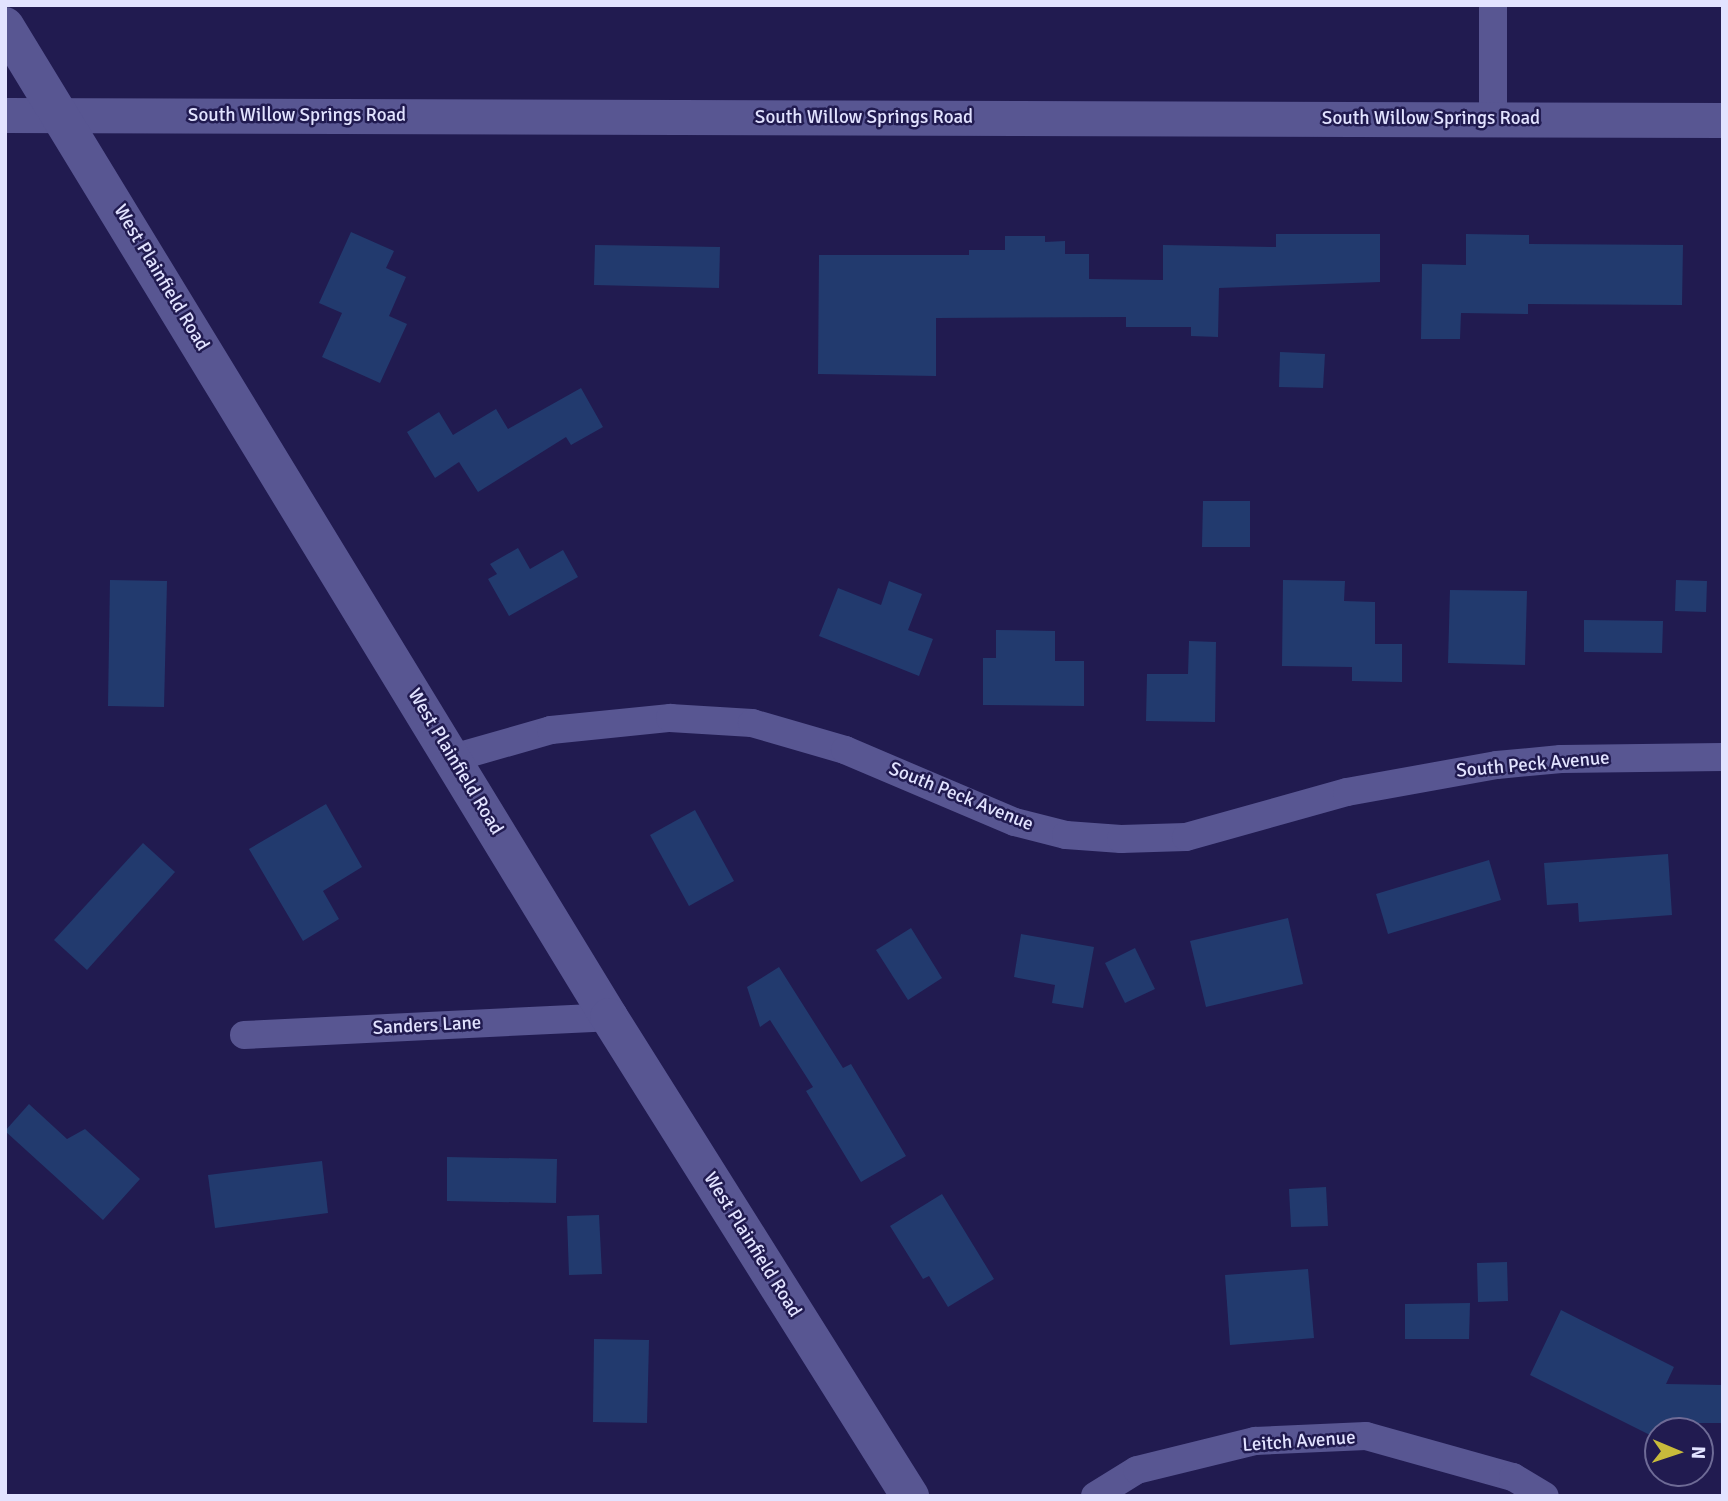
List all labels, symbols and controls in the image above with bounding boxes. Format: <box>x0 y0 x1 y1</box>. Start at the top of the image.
street label: South Willow Springs Road <box>188 105 406 127</box>
street label: South Willow Springs Road <box>755 107 973 129</box>
street label: South Willow Springs Road <box>1322 108 1540 130</box>
street label: West Plainfield Road <box>108 201 214 355</box>
street label: West Plainfield Road <box>402 685 508 839</box>
street label: South Peck Avenue <box>1455 747 1611 783</box>
street label: South Peck Avenue <box>885 758 1037 836</box>
street label: Sanders Lane <box>372 1012 482 1040</box>
street label: West Plainfield Road <box>698 1168 806 1322</box>
north arrow <box>1644 1417 1714 1487</box>
street label: Leitch Avenue <box>1242 1427 1356 1457</box>
text: N <box>1686 1446 1710 1460</box>

